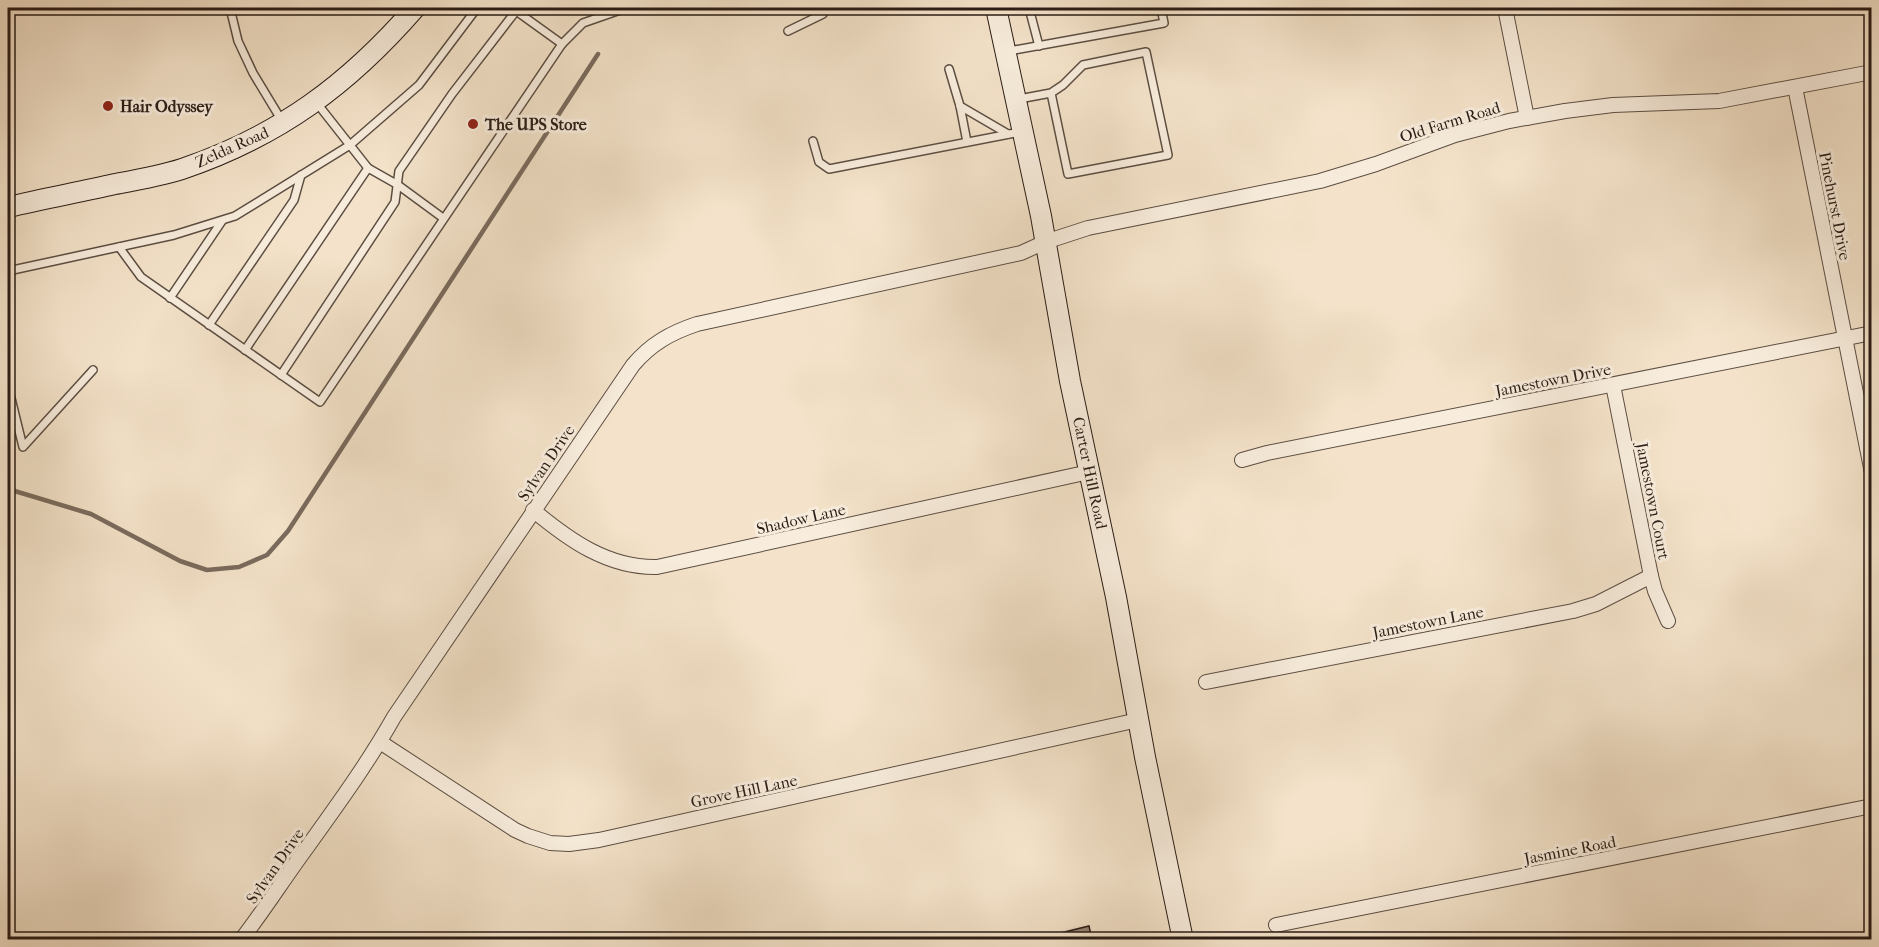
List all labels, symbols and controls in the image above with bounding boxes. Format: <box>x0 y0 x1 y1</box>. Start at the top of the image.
place label: Hair Odyssey <box>120 97 214 117</box>
street label: Old Farm Road <box>1397 98 1503 146</box>
marker: Hair Odyssey <box>101 99 115 113</box>
place label: The UPS Store <box>484 115 587 134</box>
marker: The UPS Store <box>466 117 480 131</box>
street label: Zelda Road <box>192 122 272 172</box>
street label: Pinehurst Drive <box>1815 150 1855 262</box>
street label: Jamestown Drive <box>1492 359 1612 401</box>
street label: Carter Hill Road <box>1069 415 1111 531</box>
street label: Sylvan Drive <box>514 421 578 505</box>
street label: Jamestown Court <box>1632 439 1674 561</box>
street label: Shadow Lane <box>755 500 847 538</box>
street label: Jamestown Lane <box>1369 602 1485 642</box>
street label: Grove Hill Lane <box>689 770 799 812</box>
street label: Sylvan Drive <box>242 825 308 907</box>
street label: Jasmine Road <box>1520 832 1618 869</box>

